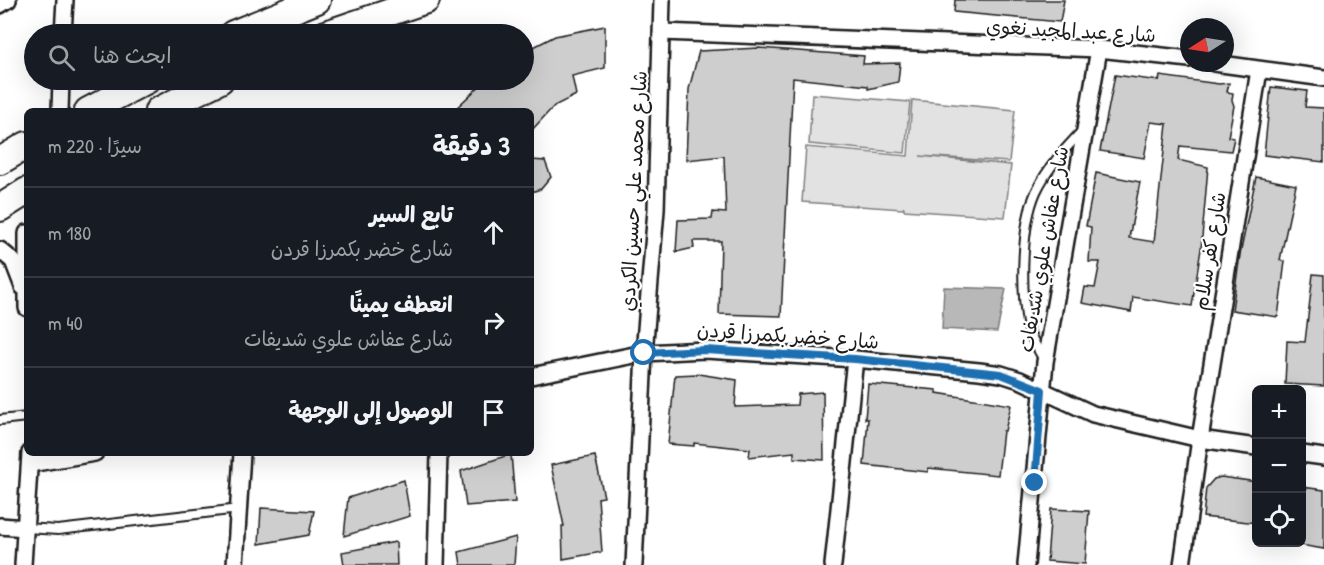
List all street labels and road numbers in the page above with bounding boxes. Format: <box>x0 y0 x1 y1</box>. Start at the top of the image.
street label: شارع عبد المجيد نغوي <box>985 12 1157 50</box>
street label: شارع محمد علي حسين الكردي <box>613 70 658 312</box>
street label: شارع عفاش علوي شديفات <box>1012 144 1076 355</box>
street label: شارع كفر سلام <box>1186 190 1234 312</box>
street label: شارع خضر بكمرزا قردن <box>696 315 880 356</box>

